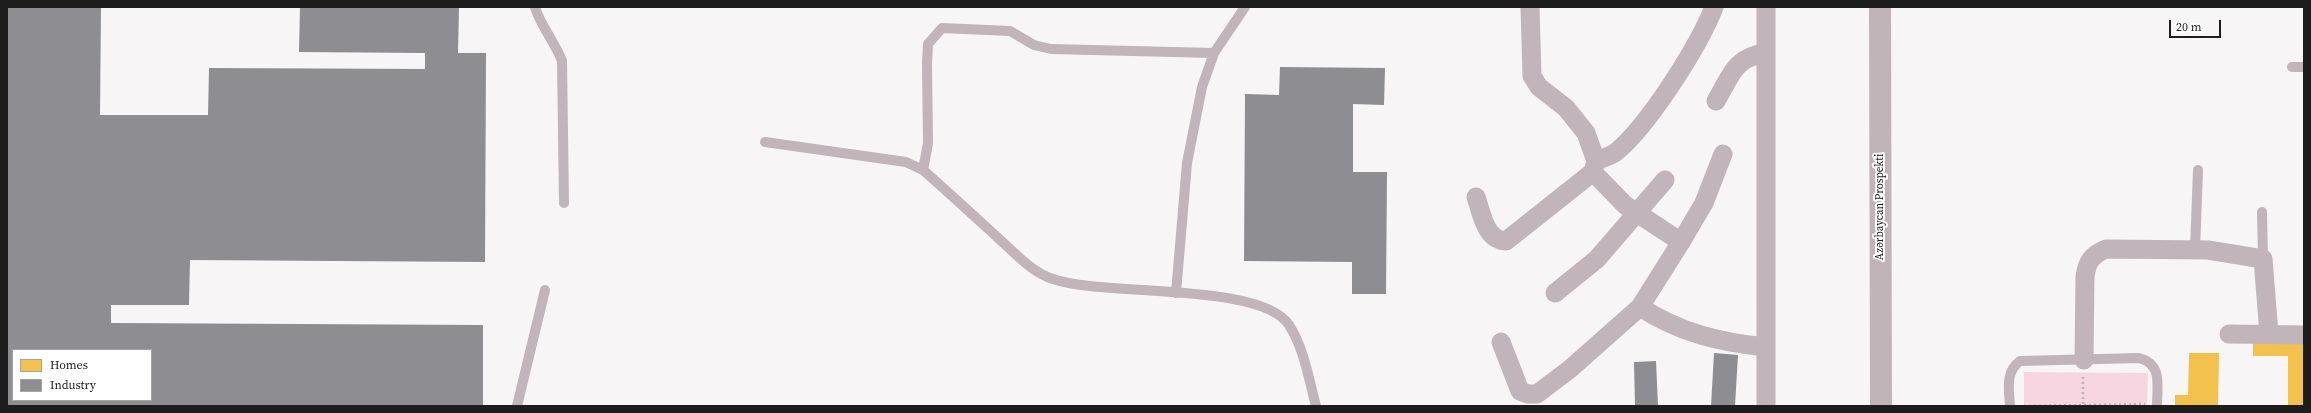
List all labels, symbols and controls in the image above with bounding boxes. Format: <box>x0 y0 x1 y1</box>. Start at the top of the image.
scale bar <box>2171 12 2223 38</box>
text: 20 m <box>2176 19 2202 35</box>
street label: Azərbaycan Prospekti <box>1873 154 1887 260</box>
legend <box>12 349 152 401</box>
text: Homes <box>50 357 88 373</box>
text: Industry <box>50 377 96 393</box>

